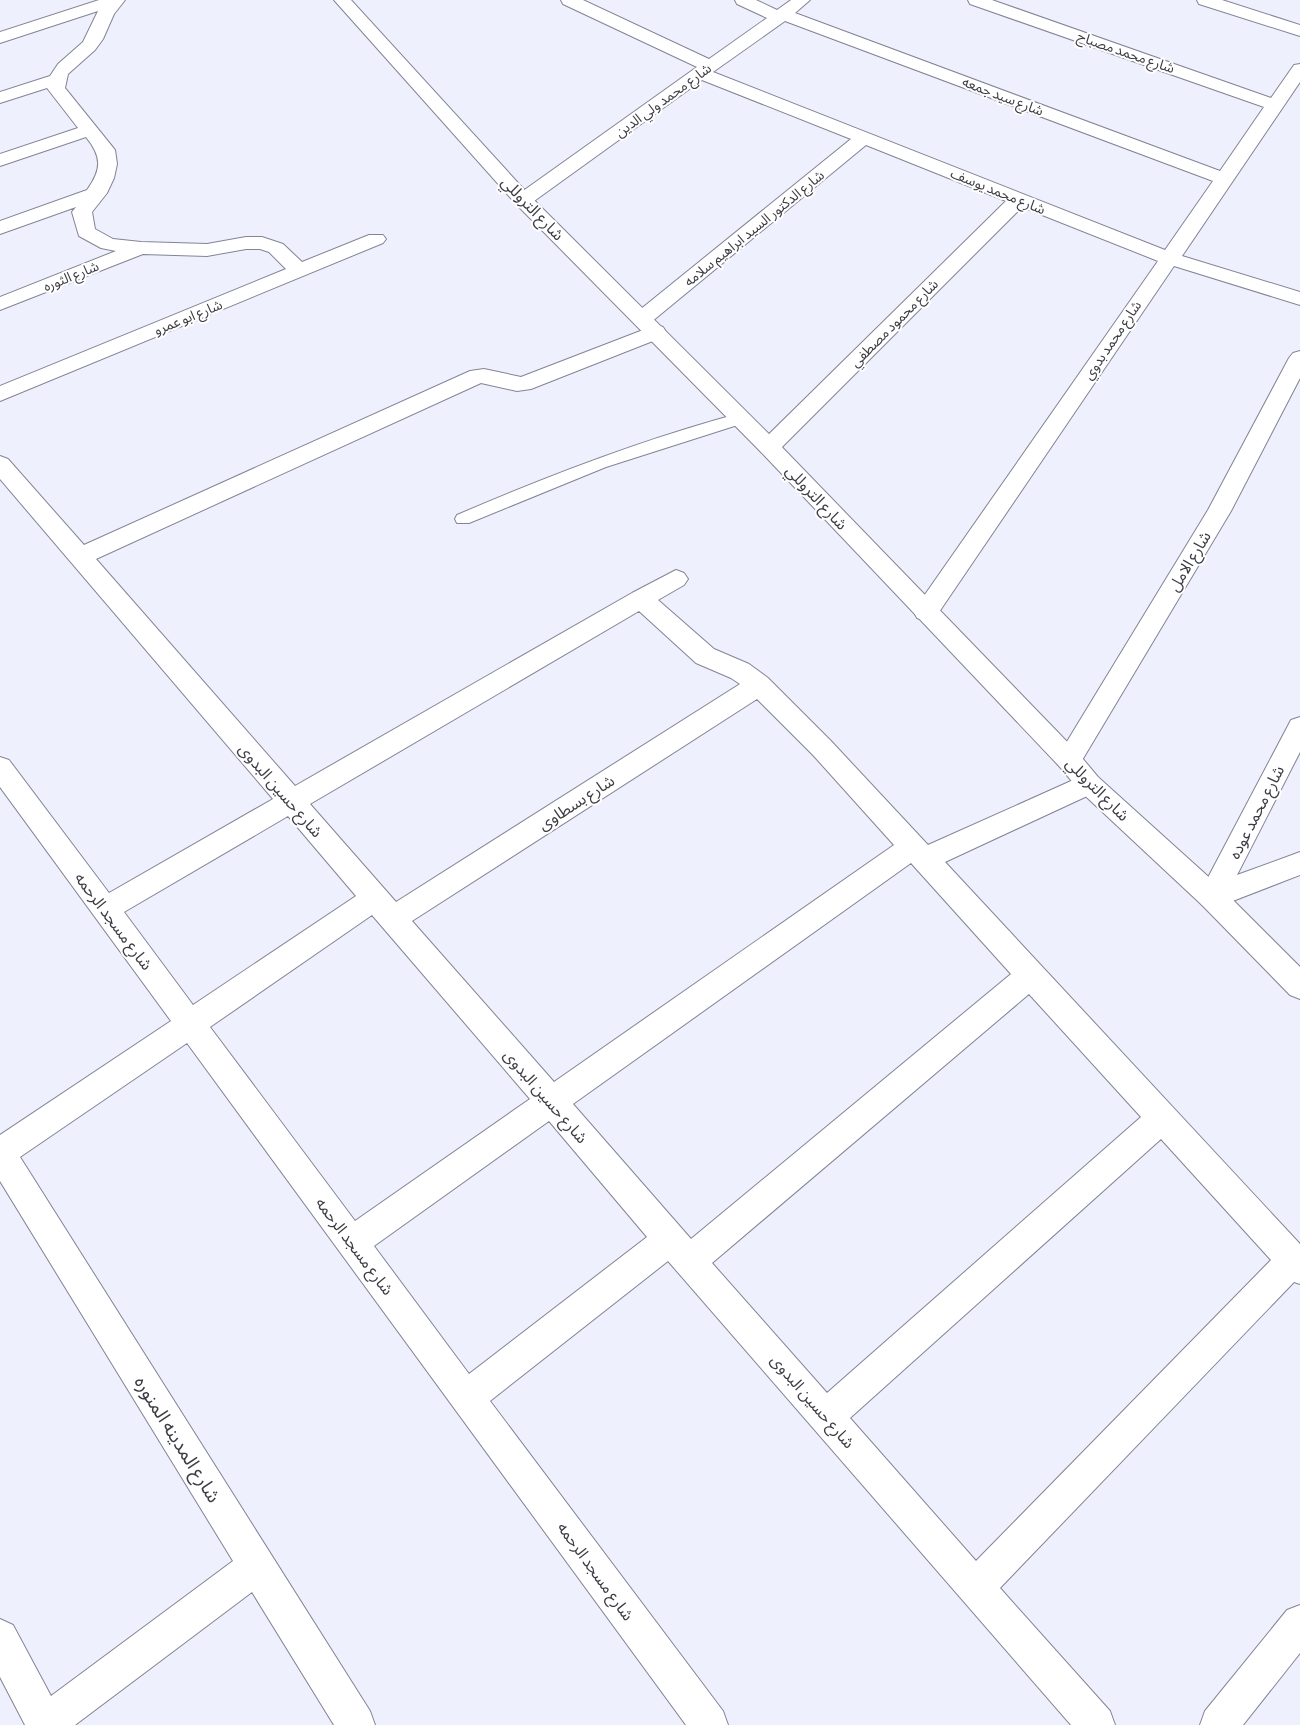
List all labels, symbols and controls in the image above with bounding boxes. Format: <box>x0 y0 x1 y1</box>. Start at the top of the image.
street label: شارع محمد مصباح <box>1074 28 1177 79</box>
street label: شارع محمد ولي الدين <box>612 60 716 143</box>
street label: شارع سيد جمعه <box>959 73 1046 122</box>
street label: شارع محمد يوسف <box>947 165 1048 220</box>
street label: شارع الدكتور السيد ابراهيم سلامه <box>681 167 829 292</box>
street label: شارع التروللي <box>495 173 567 246</box>
street label: شارع الثوره <box>41 258 102 297</box>
street label: شارع محمود مصطفي <box>847 276 943 372</box>
street label: شارع ابو عمرو <box>151 296 226 341</box>
street label: شارع محمد بدوي <box>1080 298 1147 384</box>
street label: شارع التروللي <box>780 462 851 536</box>
street label: شارع الامل <box>1165 528 1217 596</box>
street label: شارع حسين البدوى <box>232 740 326 843</box>
street label: شارع التروللي <box>1060 754 1133 827</box>
street label: شارع محمد عوده <box>1226 763 1291 863</box>
street label: شارع بسطاوى <box>535 772 620 837</box>
street label: شارع مسجد الرحمه <box>68 869 156 976</box>
street label: شارع حسين البدوى <box>497 1046 591 1149</box>
street label: شارع مسجد الرحمه <box>309 1194 397 1301</box>
street label: شارع حسين البدوى <box>764 1351 858 1454</box>
street label: شارع المدينه المنوره <box>128 1372 225 1508</box>
street label: شارع مسجد الرحمه <box>551 1519 637 1626</box>

